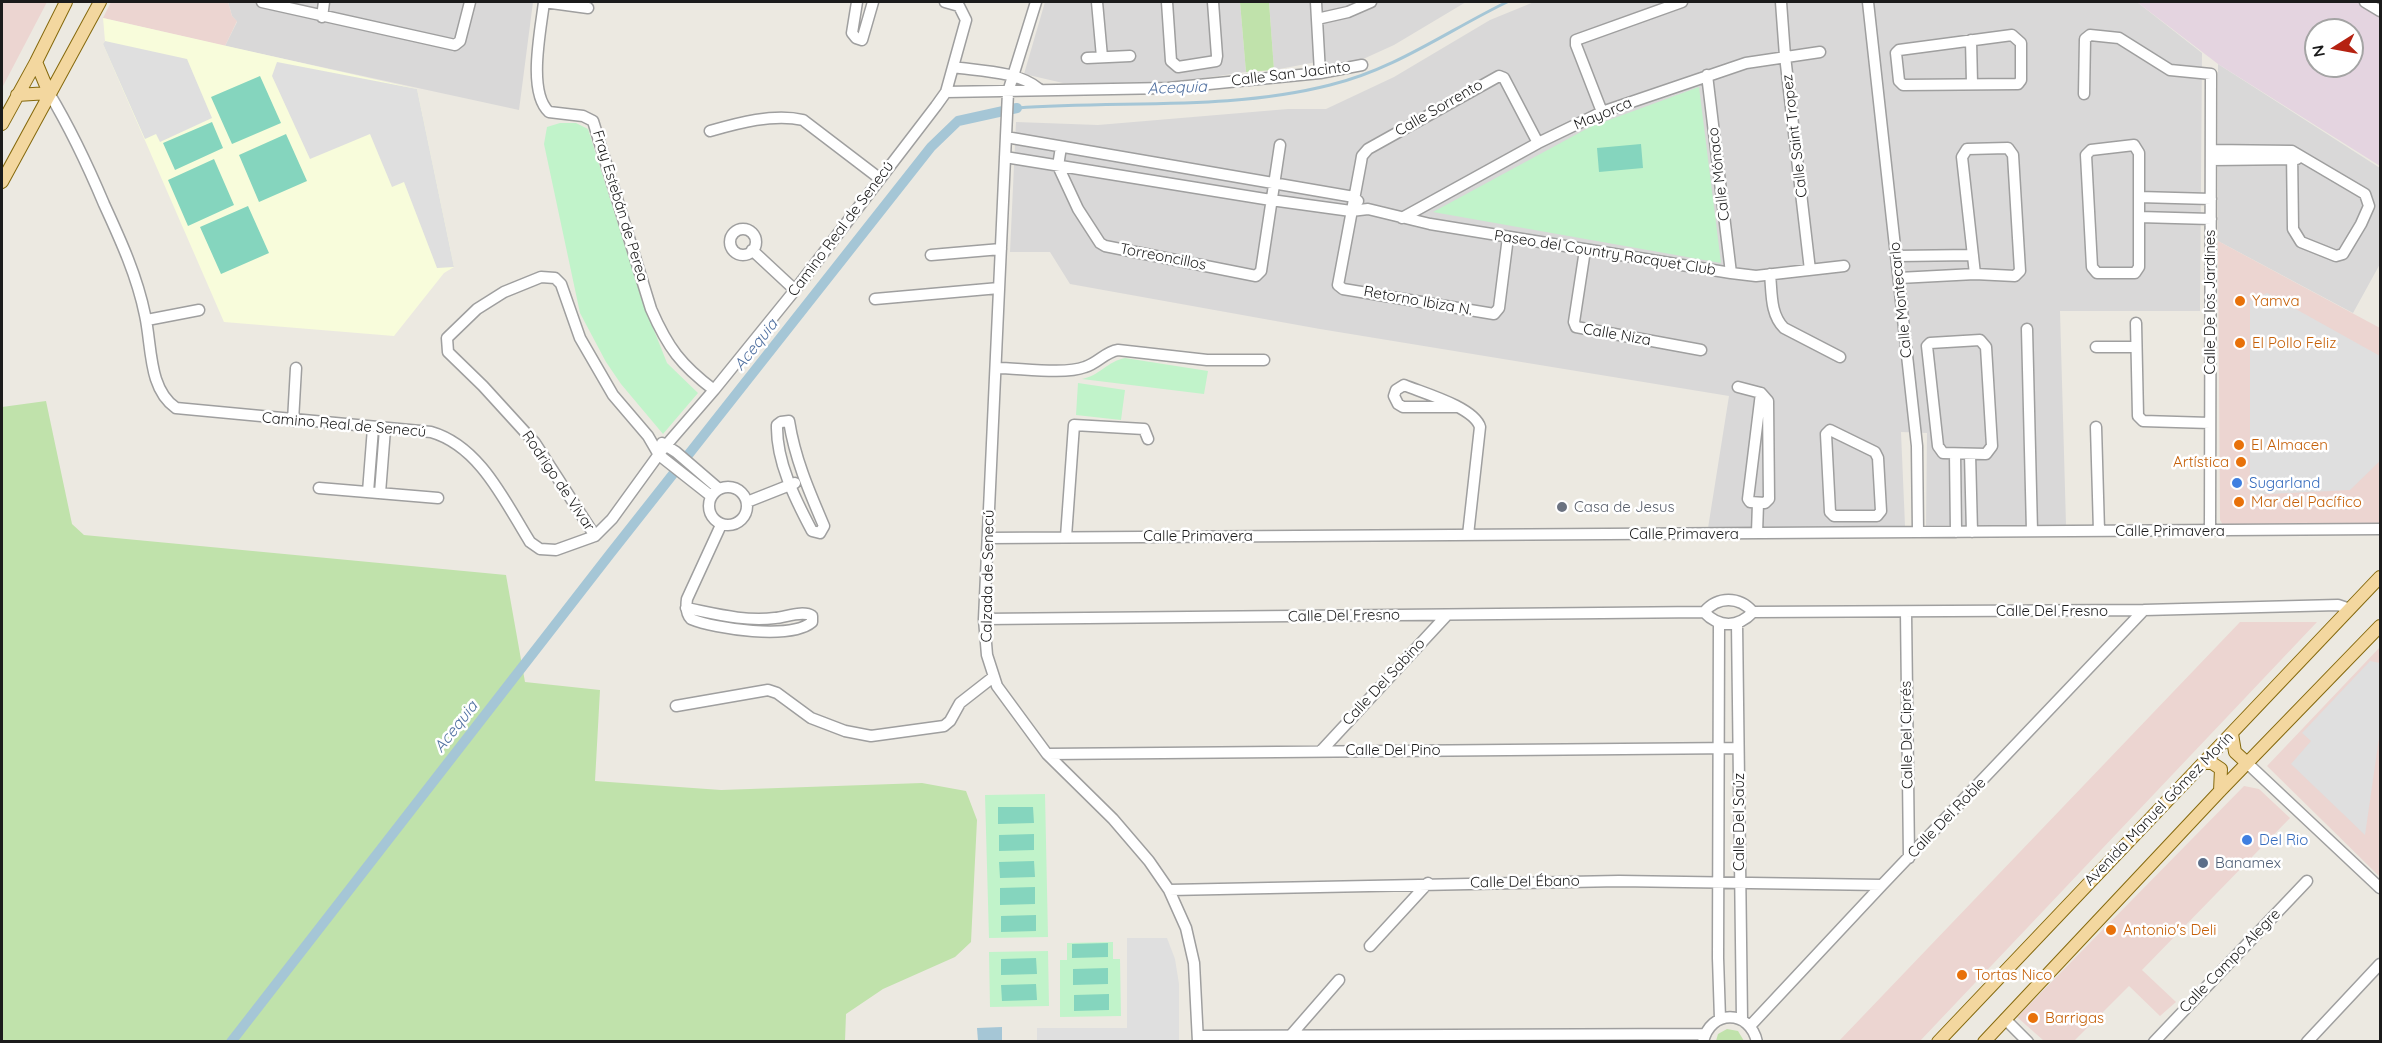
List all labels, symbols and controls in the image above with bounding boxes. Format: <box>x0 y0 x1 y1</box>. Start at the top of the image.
north arrow <box>2304 18 2364 78</box>
text: N <box>2307 43 2329 59</box>
street label: Calle San Jacinto <box>1230 58 1352 90</box>
street label: Calle Saint Tropez <box>1778 73 1812 199</box>
street label: Calle Sorrento <box>1392 76 1486 140</box>
water label: Acequia <box>1147 77 1207 99</box>
street label: Mayorca <box>1571 94 1635 134</box>
street label: Calle Mónaco <box>1704 126 1734 222</box>
street label: Fray Estebán de Perea <box>588 128 652 284</box>
street label: Camino Real de Senecú <box>784 158 898 300</box>
street label: Paseo del Country Racquet Club <box>1493 227 1717 279</box>
street label: Calle De los Jardines <box>2201 230 2219 374</box>
street label: Torreoncillos <box>1118 240 1208 274</box>
street label: Calle Montecarlo <box>1886 241 1916 359</box>
street label: Retorno Ibiza N. <box>1362 283 1474 319</box>
place label: Yamva <box>2252 292 2300 310</box>
marker: Yamva <box>2233 294 2247 308</box>
water label: Acequia <box>730 316 782 374</box>
street label: Calle Niza <box>1582 320 1652 350</box>
place label: El Pollo Feliz <box>2252 334 2336 352</box>
marker: El Pollo Feliz <box>2233 336 2247 350</box>
street label: Camino Real de Senecú <box>261 409 427 441</box>
street label: Rodrigo de Vivar <box>518 427 598 535</box>
place label: El Almacen <box>2251 436 2328 454</box>
marker: El Almacen <box>2232 438 2246 452</box>
place label: Artística <box>2173 453 2229 471</box>
marker: Artística <box>2234 455 2248 469</box>
place label: Sugarland <box>2249 474 2320 492</box>
marker: Sugarland <box>2230 476 2244 490</box>
place label: Mar del Pacífico <box>2251 493 2362 511</box>
marker: Mar del Pacífico <box>2232 495 2246 509</box>
place label: Casa de Jesus <box>1574 498 1675 516</box>
marker: Casa de Jesus <box>1555 500 1569 514</box>
street label: Calzada de Senecú <box>978 509 998 643</box>
street label: Calle Primavera <box>2115 522 2225 540</box>
street label: Calle Primavera <box>1629 525 1739 543</box>
street label: Calle Primavera <box>1143 527 1253 545</box>
street label: Calle Del Fresno <box>1996 602 2108 620</box>
street label: Calle Del Fresno <box>1288 606 1400 626</box>
street label: Calle Del Sabino <box>1339 635 1429 729</box>
street label: Calle Del Ciprés <box>1897 681 1917 789</box>
water label: Acequia <box>430 698 482 756</box>
street label: Avenida Manuel Gómez Morín <box>2081 728 2237 890</box>
street label: Calle Del Pino <box>1345 741 1441 759</box>
street label: Calle Del Saúz <box>1730 773 1748 871</box>
street label: Calle Del Roble <box>1904 774 1990 862</box>
place label: Del Rio <box>2259 831 2308 849</box>
marker: Del Rio <box>2240 833 2254 847</box>
place label: Banamex <box>2215 854 2281 872</box>
marker: Banamex <box>2196 856 2210 870</box>
street label: Calle Del Ébano <box>1470 872 1580 892</box>
street label: Calle Campo Alegre <box>2176 905 2284 1017</box>
place label: Antonio's Deli <box>2123 921 2216 939</box>
marker: Antonio's Deli <box>2104 923 2118 937</box>
place label: Tortas Nico <box>1974 966 2052 984</box>
marker: Tortas Nico <box>1955 968 1969 982</box>
place label: Barrigas <box>2045 1009 2104 1027</box>
marker: Barrigas <box>2026 1011 2040 1025</box>

